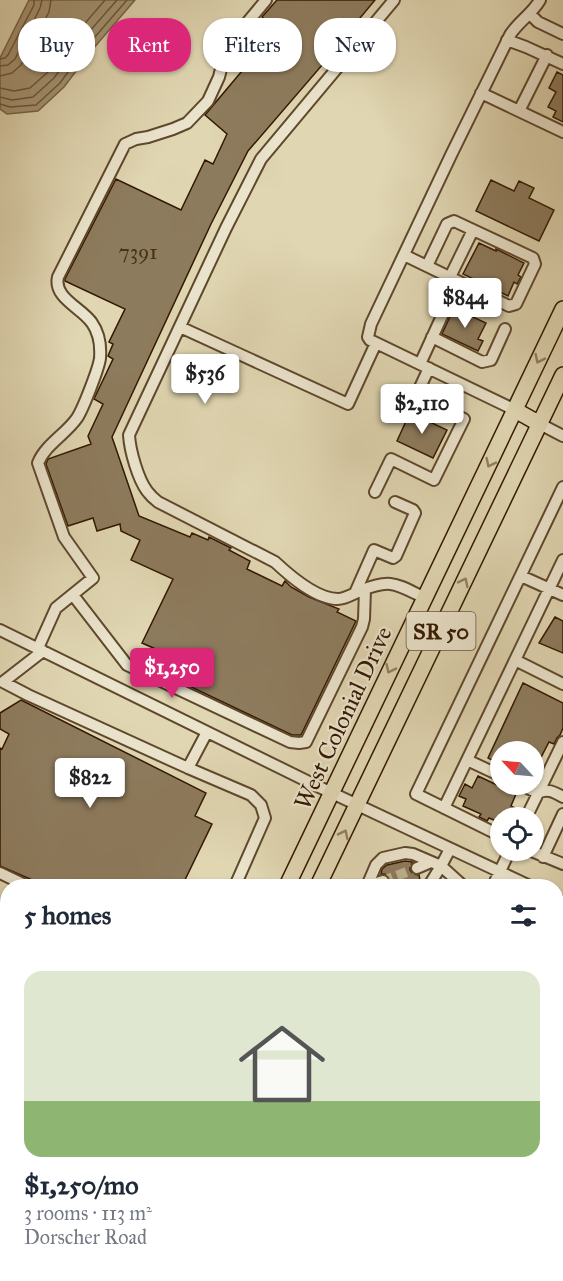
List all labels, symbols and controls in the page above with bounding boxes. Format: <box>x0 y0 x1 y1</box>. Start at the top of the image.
chip: Buy <box>18 18 95 72</box>
chip: Rent <box>107 18 191 72</box>
chip: Filters <box>203 18 302 72</box>
chip: New <box>314 18 396 72</box>
house number: 7391 <box>118 239 158 265</box>
pin: $844 <box>429 278 501 329</box>
text: $844 <box>443 285 487 309</box>
one-way arrow <box>534 353 546 364</box>
pin: $536 <box>169 354 241 405</box>
text: $536 <box>185 361 225 385</box>
pin: $2,110 <box>373 384 471 435</box>
text: $2,110 <box>395 391 449 415</box>
one-way arrow <box>485 456 497 467</box>
one-way arrow <box>457 578 469 589</box>
road number: SR 50 <box>406 612 476 650</box>
street label: West Colonial Drive <box>288 622 398 814</box>
pin: $1,250 <box>123 648 221 699</box>
text: $1,250 <box>144 655 200 679</box>
one-way arrow <box>386 663 398 674</box>
north arrow <box>490 741 544 795</box>
map controls <box>490 741 544 861</box>
pin: $822 <box>54 758 126 809</box>
text: $822 <box>69 765 111 789</box>
button: locate <box>490 807 544 861</box>
one-way arrow <box>336 829 348 840</box>
text: 5 homes <box>24 899 111 931</box>
icon: filters <box>507 899 540 932</box>
icon: home <box>228 1010 336 1118</box>
text: $1,250/mo <box>24 1169 139 1201</box>
text: 3 rooms · 113 m² <box>24 1201 152 1225</box>
text: Dorscher Road <box>24 1225 147 1249</box>

